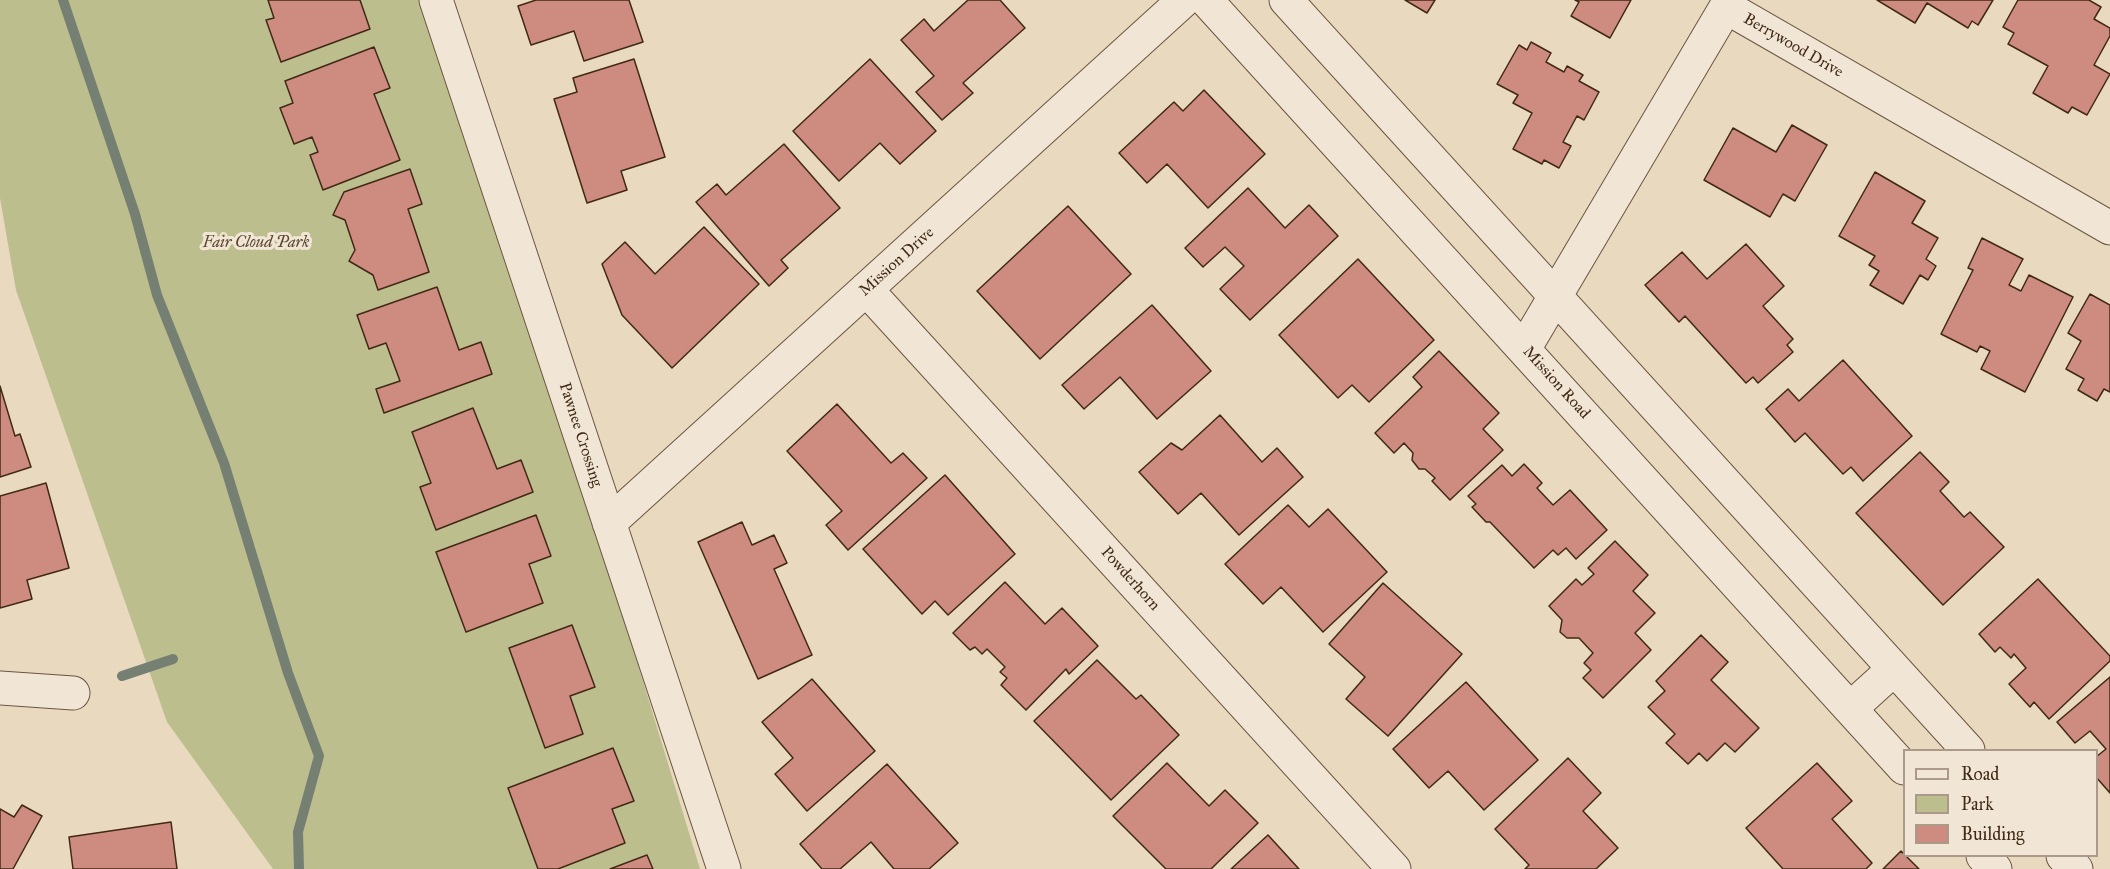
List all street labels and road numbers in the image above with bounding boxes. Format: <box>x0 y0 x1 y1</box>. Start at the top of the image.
street label: Berrywood Drive <box>1740 10 1846 82</box>
street label: Mission Drive <box>856 223 938 301</box>
street label: Mission Road <box>1518 343 1594 423</box>
street label: Pawnee Crossing <box>554 380 606 490</box>
street label: Powderhorn <box>1096 543 1164 615</box>

